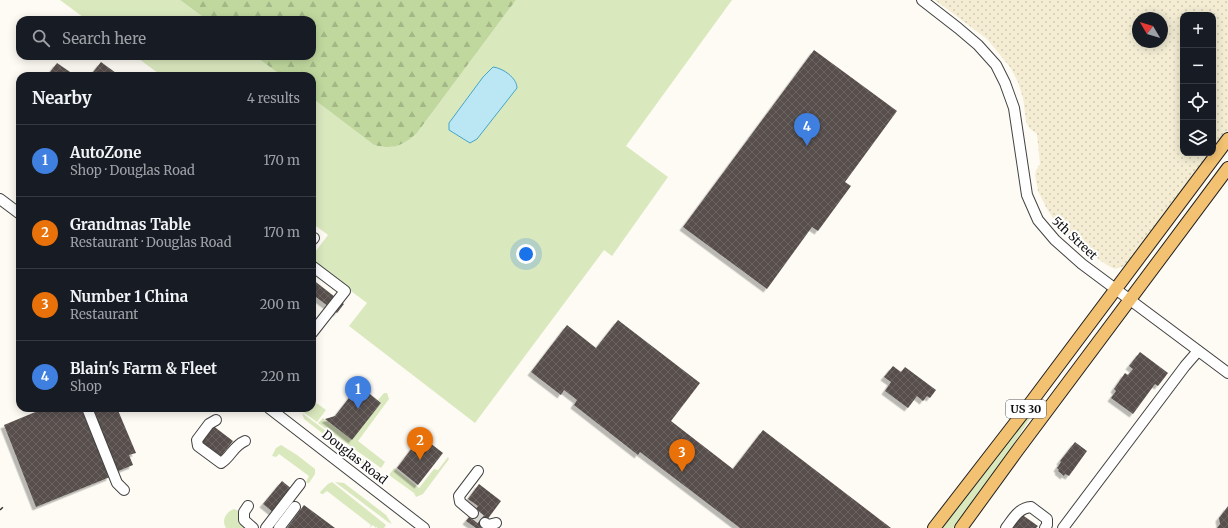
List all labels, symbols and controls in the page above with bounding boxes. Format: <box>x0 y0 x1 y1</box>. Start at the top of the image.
north arrow <box>1132 12 1168 48</box>
map controls <box>1180 12 1216 156</box>
button: + <box>1180 12 1216 48</box>
search box <box>16 16 316 60</box>
icon: search <box>30 27 52 49</box>
text: Search here <box>62 29 146 48</box>
button: − <box>1180 48 1216 84</box>
button: locate <box>1180 84 1216 120</box>
text: Nearby <box>32 87 92 109</box>
text: 4 results <box>247 90 300 107</box>
pin: 4 <box>794 113 820 146</box>
button: layers <box>1180 120 1216 156</box>
text: AutoZone <box>70 143 141 162</box>
text: 1 <box>42 152 48 169</box>
text: 170 m <box>263 152 300 169</box>
text: Shop · Douglas Road <box>70 162 195 179</box>
street label: 5th Street <box>1049 213 1101 263</box>
text: Grandmas Table <box>70 215 191 234</box>
text: 2 <box>41 224 49 241</box>
text: 170 m <box>263 224 300 241</box>
text: Restaurant · Douglas Road <box>70 234 231 251</box>
your location <box>516 244 536 264</box>
text: Number 1 China <box>70 287 188 306</box>
text: 3 <box>41 296 49 313</box>
text: 200 m <box>260 296 300 313</box>
text: Restaurant <box>70 306 138 323</box>
text: Blain's Farm & Fleet <box>70 359 217 378</box>
text: 4 <box>41 368 49 385</box>
text: 220 m <box>261 368 300 385</box>
pin: 1 <box>345 376 371 409</box>
text: Shop <box>70 378 102 395</box>
road number: US 30 <box>1006 400 1046 418</box>
street label: Douglas Road <box>319 427 391 487</box>
pin: 2 <box>407 427 433 460</box>
pin: 3 <box>669 439 695 472</box>

